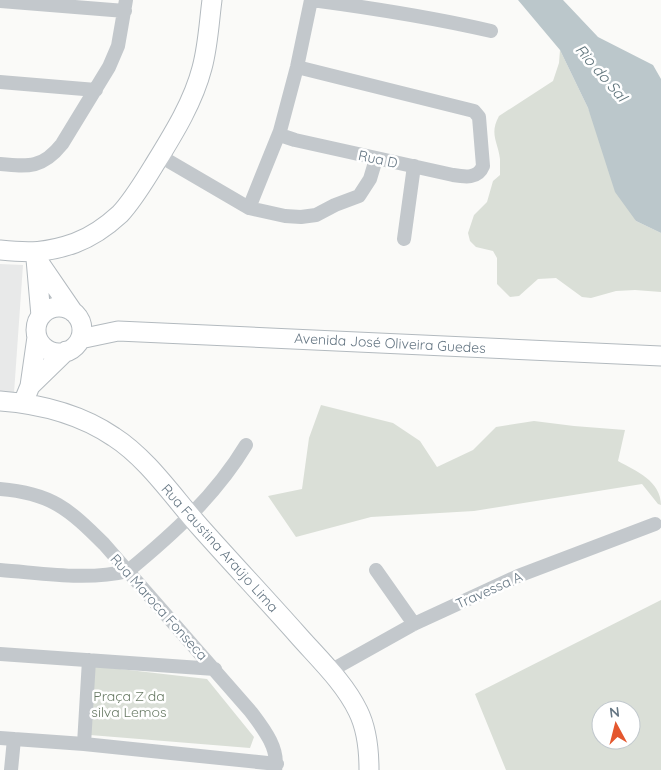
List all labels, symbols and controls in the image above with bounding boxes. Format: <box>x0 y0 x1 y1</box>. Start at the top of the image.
water label: Rio do Sal <box>571 40 632 106</box>
street label: Rua D <box>357 146 399 172</box>
street label: Avenida José Oliveira Guedes <box>294 329 486 357</box>
street label: Rua Faustina Araújo Lima <box>158 480 282 616</box>
street label: Rua Maroca Fonseca <box>106 550 212 664</box>
street label: Travessa A <box>453 567 525 613</box>
park label: Praça Z da silva Lemos <box>91 687 167 721</box>
north arrow <box>591 700 641 750</box>
text: N <box>608 703 621 722</box>

